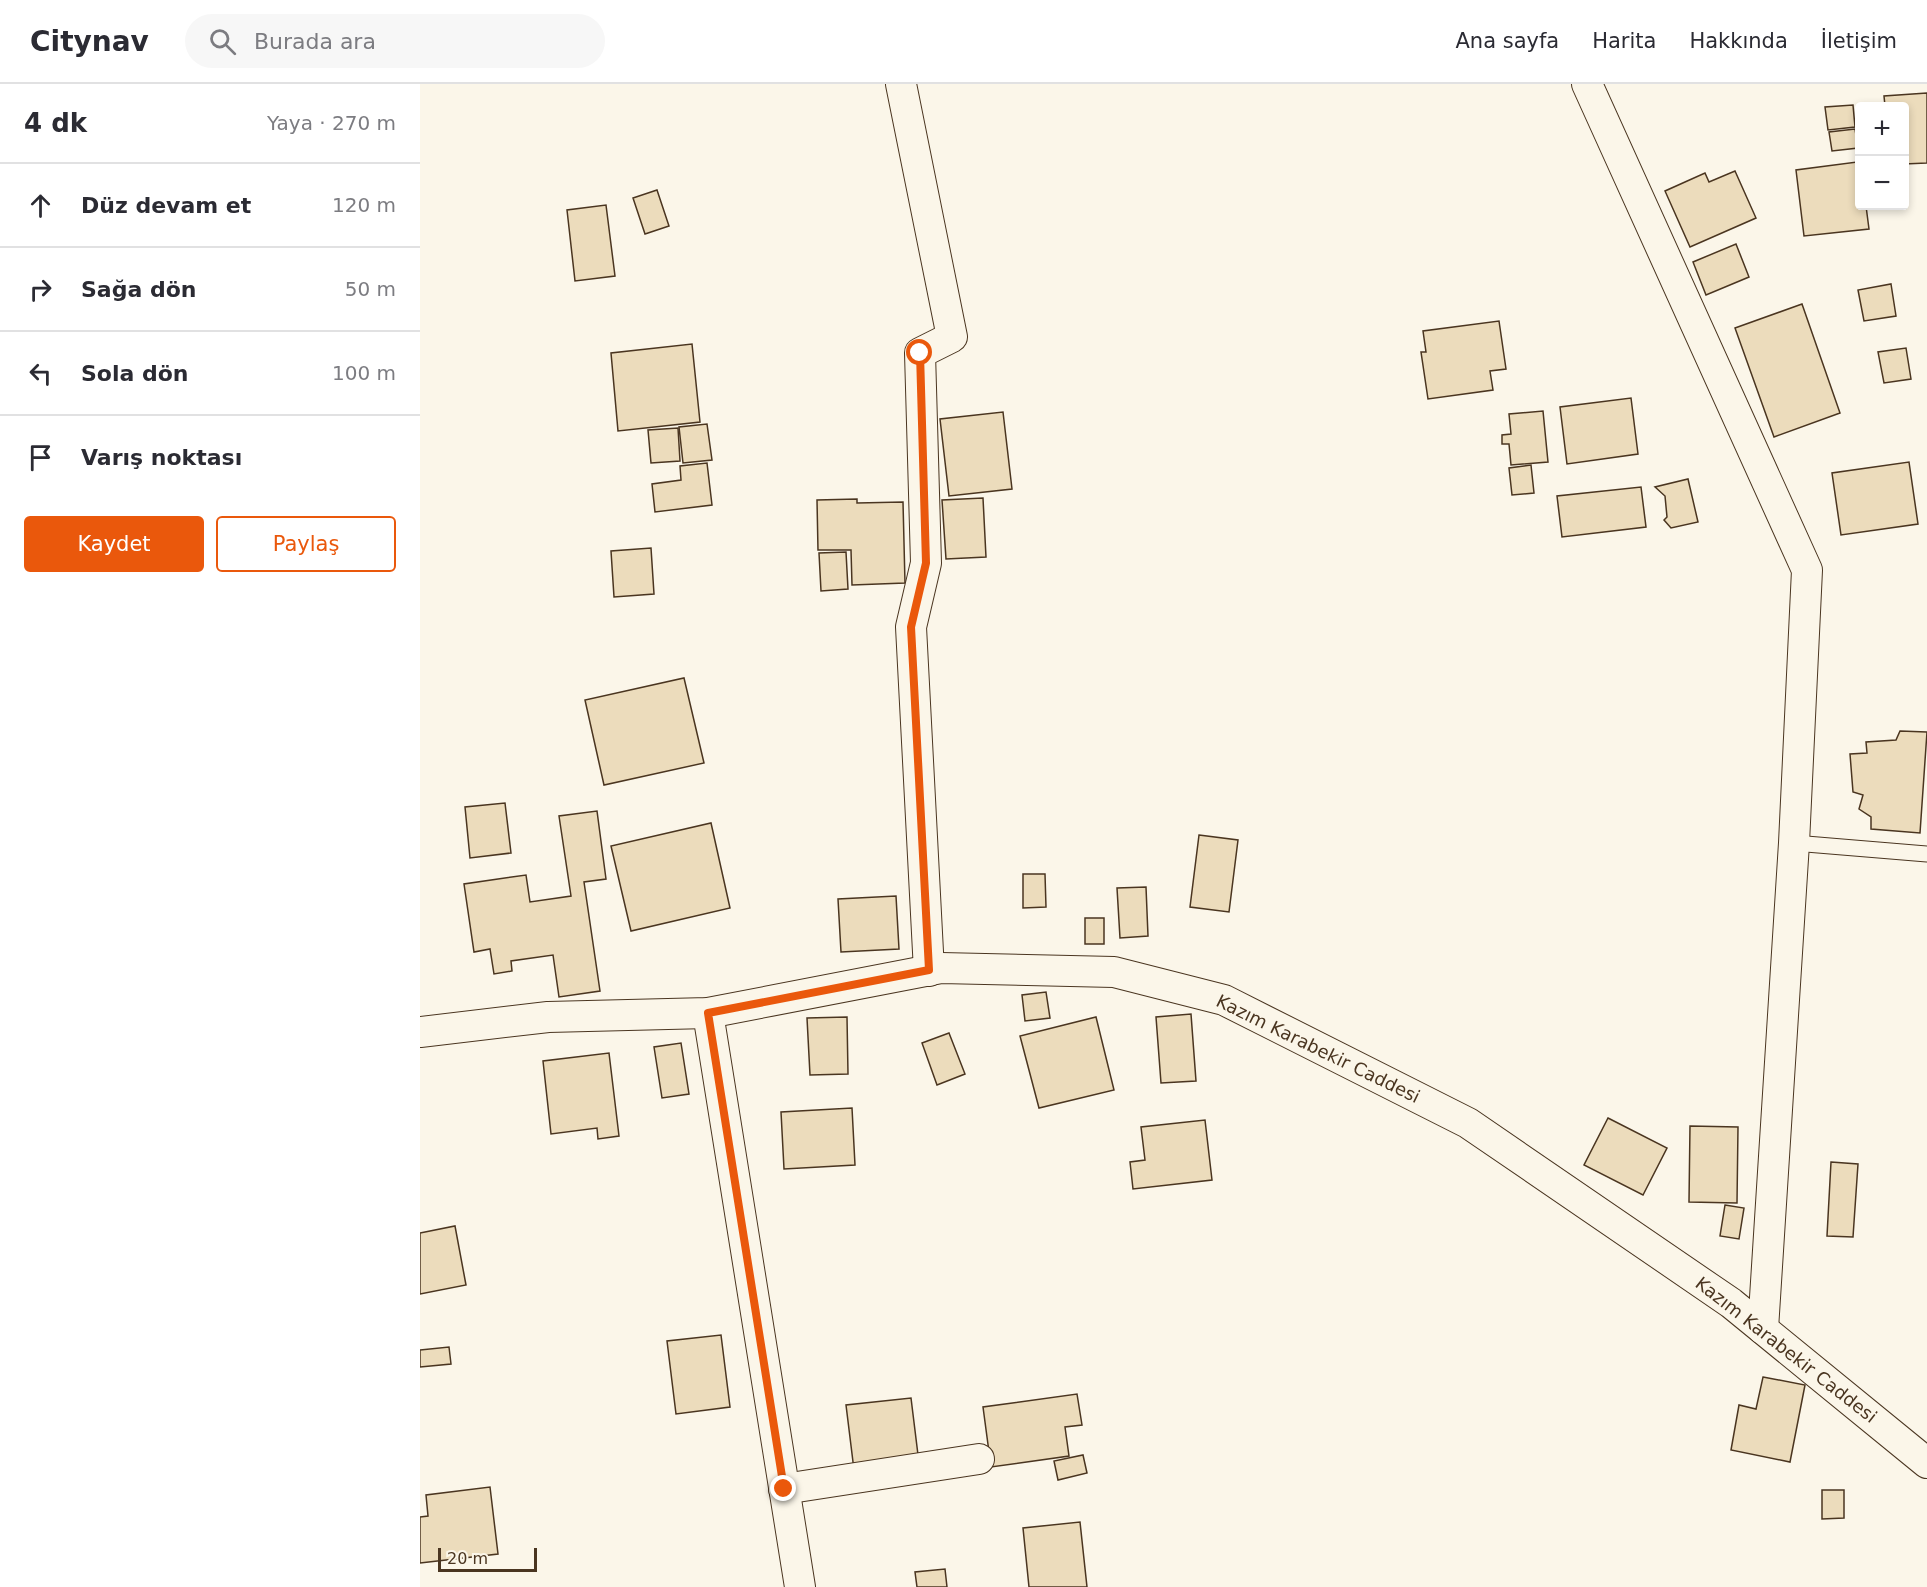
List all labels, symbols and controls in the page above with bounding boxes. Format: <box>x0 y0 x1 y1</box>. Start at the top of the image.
search box <box>185 14 605 68</box>
text: Citynav <box>30 25 149 58</box>
icon: search <box>206 25 239 58</box>
text: Burada ara <box>254 29 376 54</box>
text: Ana sayfa <box>1455 29 1559 53</box>
text: Harita <box>1592 29 1656 53</box>
text: Hakkında <box>1689 29 1788 53</box>
text: İletişim <box>1821 29 1897 53</box>
map controls <box>1855 102 1909 210</box>
button: + <box>1855 102 1909 156</box>
text: 4 dk <box>24 108 87 138</box>
text: Yaya · 270 m <box>267 111 396 135</box>
button: − <box>1855 156 1909 210</box>
icon: ahead <box>24 189 57 222</box>
text: Düz devam et <box>81 193 251 218</box>
text: 120 m <box>332 193 396 217</box>
icon: right <box>24 273 57 306</box>
text: Sağa dön <box>81 277 196 302</box>
text: 50 m <box>345 277 396 301</box>
route start <box>906 339 932 365</box>
icon: left <box>24 357 57 390</box>
text: Sola dön <box>81 361 189 386</box>
text: 100 m <box>332 361 396 385</box>
icon: arrive <box>24 441 57 474</box>
text: Varış noktası <box>81 445 242 470</box>
button: Kaydet <box>24 516 204 572</box>
button: Paylaş <box>216 516 396 572</box>
street label: Kazım Karabekir Caddesi <box>1213 990 1424 1107</box>
street label: Kazım Karabekir Caddesi <box>1692 1272 1881 1427</box>
route end <box>770 1475 796 1501</box>
scale bar <box>438 1545 537 1572</box>
text: 20 m <box>447 1549 488 1568</box>

